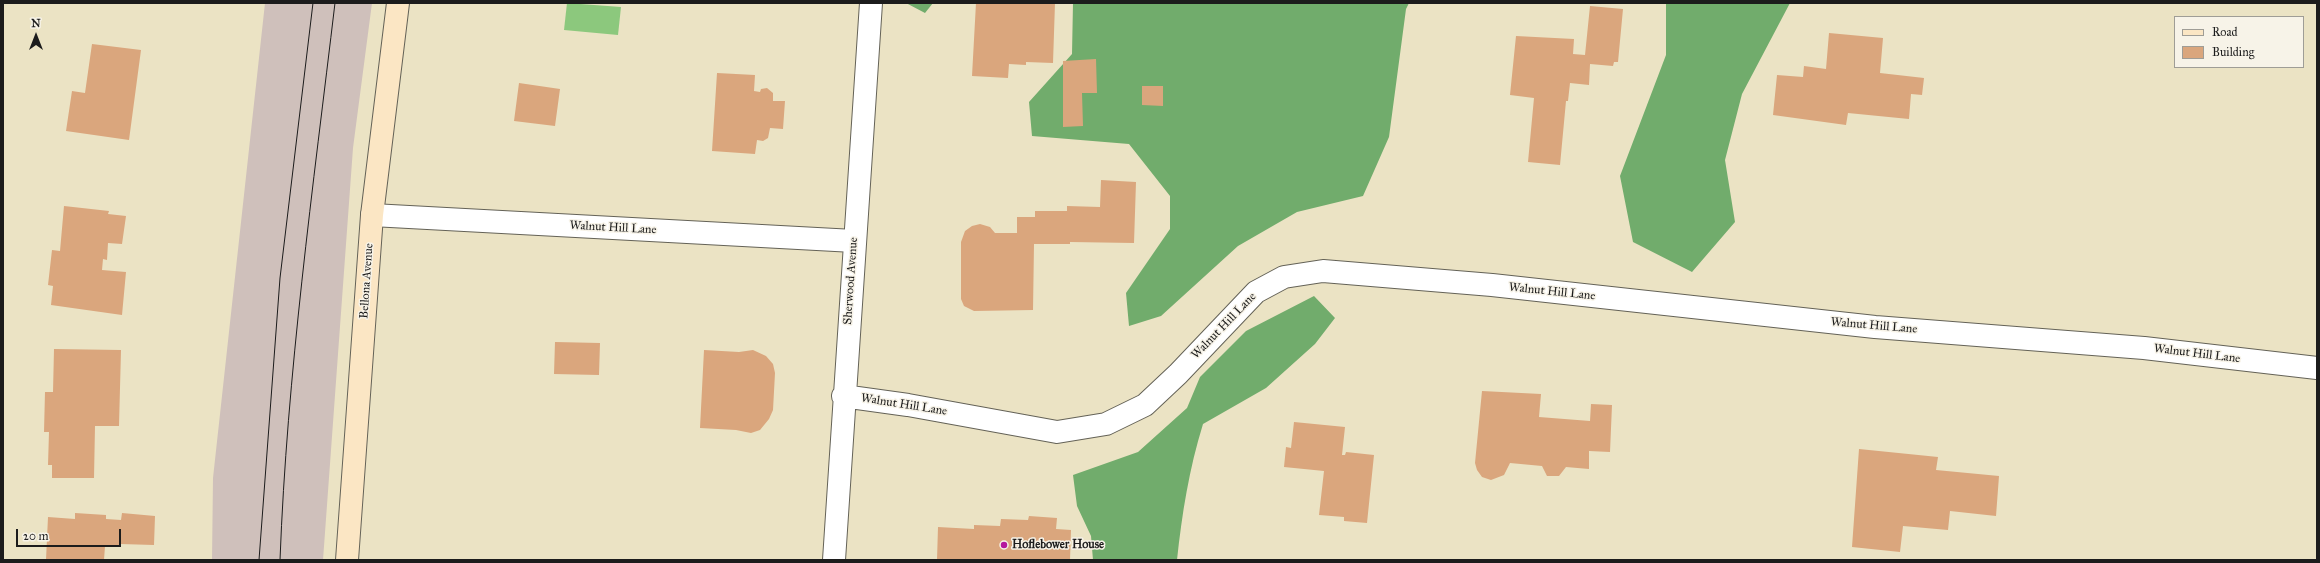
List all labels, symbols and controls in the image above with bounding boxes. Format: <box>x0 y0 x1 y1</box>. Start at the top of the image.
north arrow <box>16 16 56 56</box>
legend <box>2174 16 2304 68</box>
text: N <box>31 17 41 30</box>
text: Road <box>2212 25 2238 39</box>
text: Building <box>2212 45 2254 59</box>
street label: Walnut Hill Lane <box>569 219 657 237</box>
street label: Sherwood Avenue <box>841 237 861 325</box>
street label: Bellona Avenue <box>357 243 377 319</box>
street label: Walnut Hill Lane <box>1508 280 1596 304</box>
street label: Walnut Hill Lane <box>1189 290 1259 362</box>
street label: Walnut Hill Lane <box>1830 315 1918 337</box>
street label: Walnut Hill Lane <box>2153 342 2241 366</box>
street label: Walnut Hill Lane <box>860 391 948 419</box>
scale bar <box>18 521 123 547</box>
text: 20 m <box>23 529 49 543</box>
place label: Hoflebower House <box>1012 538 1104 552</box>
marker: Hoflebower House <box>999 540 1009 550</box>

